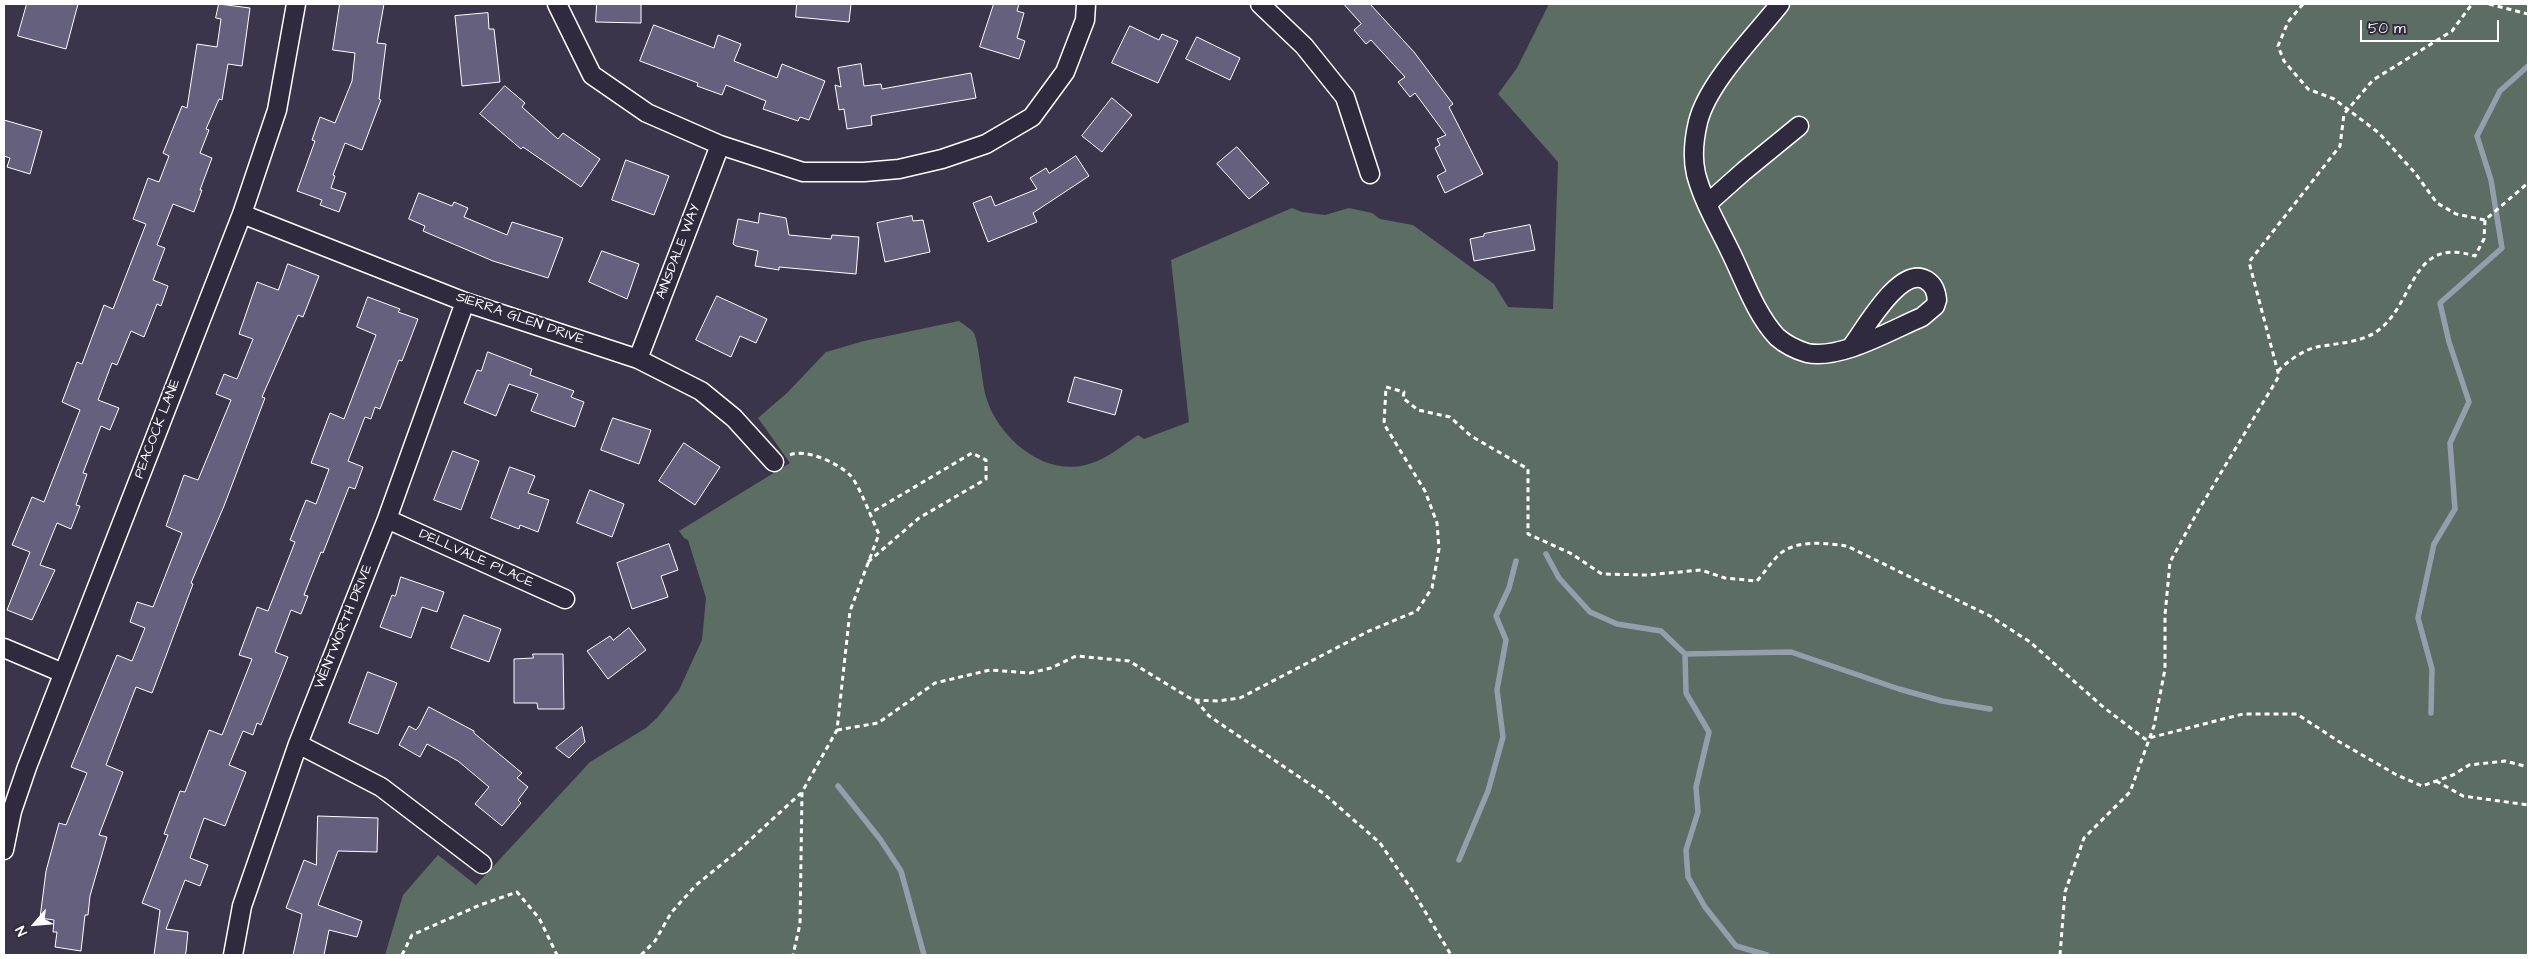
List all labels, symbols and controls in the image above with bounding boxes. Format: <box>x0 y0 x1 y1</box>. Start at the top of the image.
scale bar <box>2362 10 2501 42</box>
text: 50 m <box>2368 18 2406 39</box>
street label: AINSDALE WAY <box>653 202 705 302</box>
street label: SIERRA GLEN DRIVE <box>454 289 586 349</box>
street label: PEACOCK LANE <box>131 377 185 481</box>
street label: DELLVALE PLACE <box>416 526 536 592</box>
street label: WENTWORTH DRIVE <box>311 562 377 692</box>
north arrow <box>10 899 60 949</box>
text: N <box>11 922 33 939</box>

